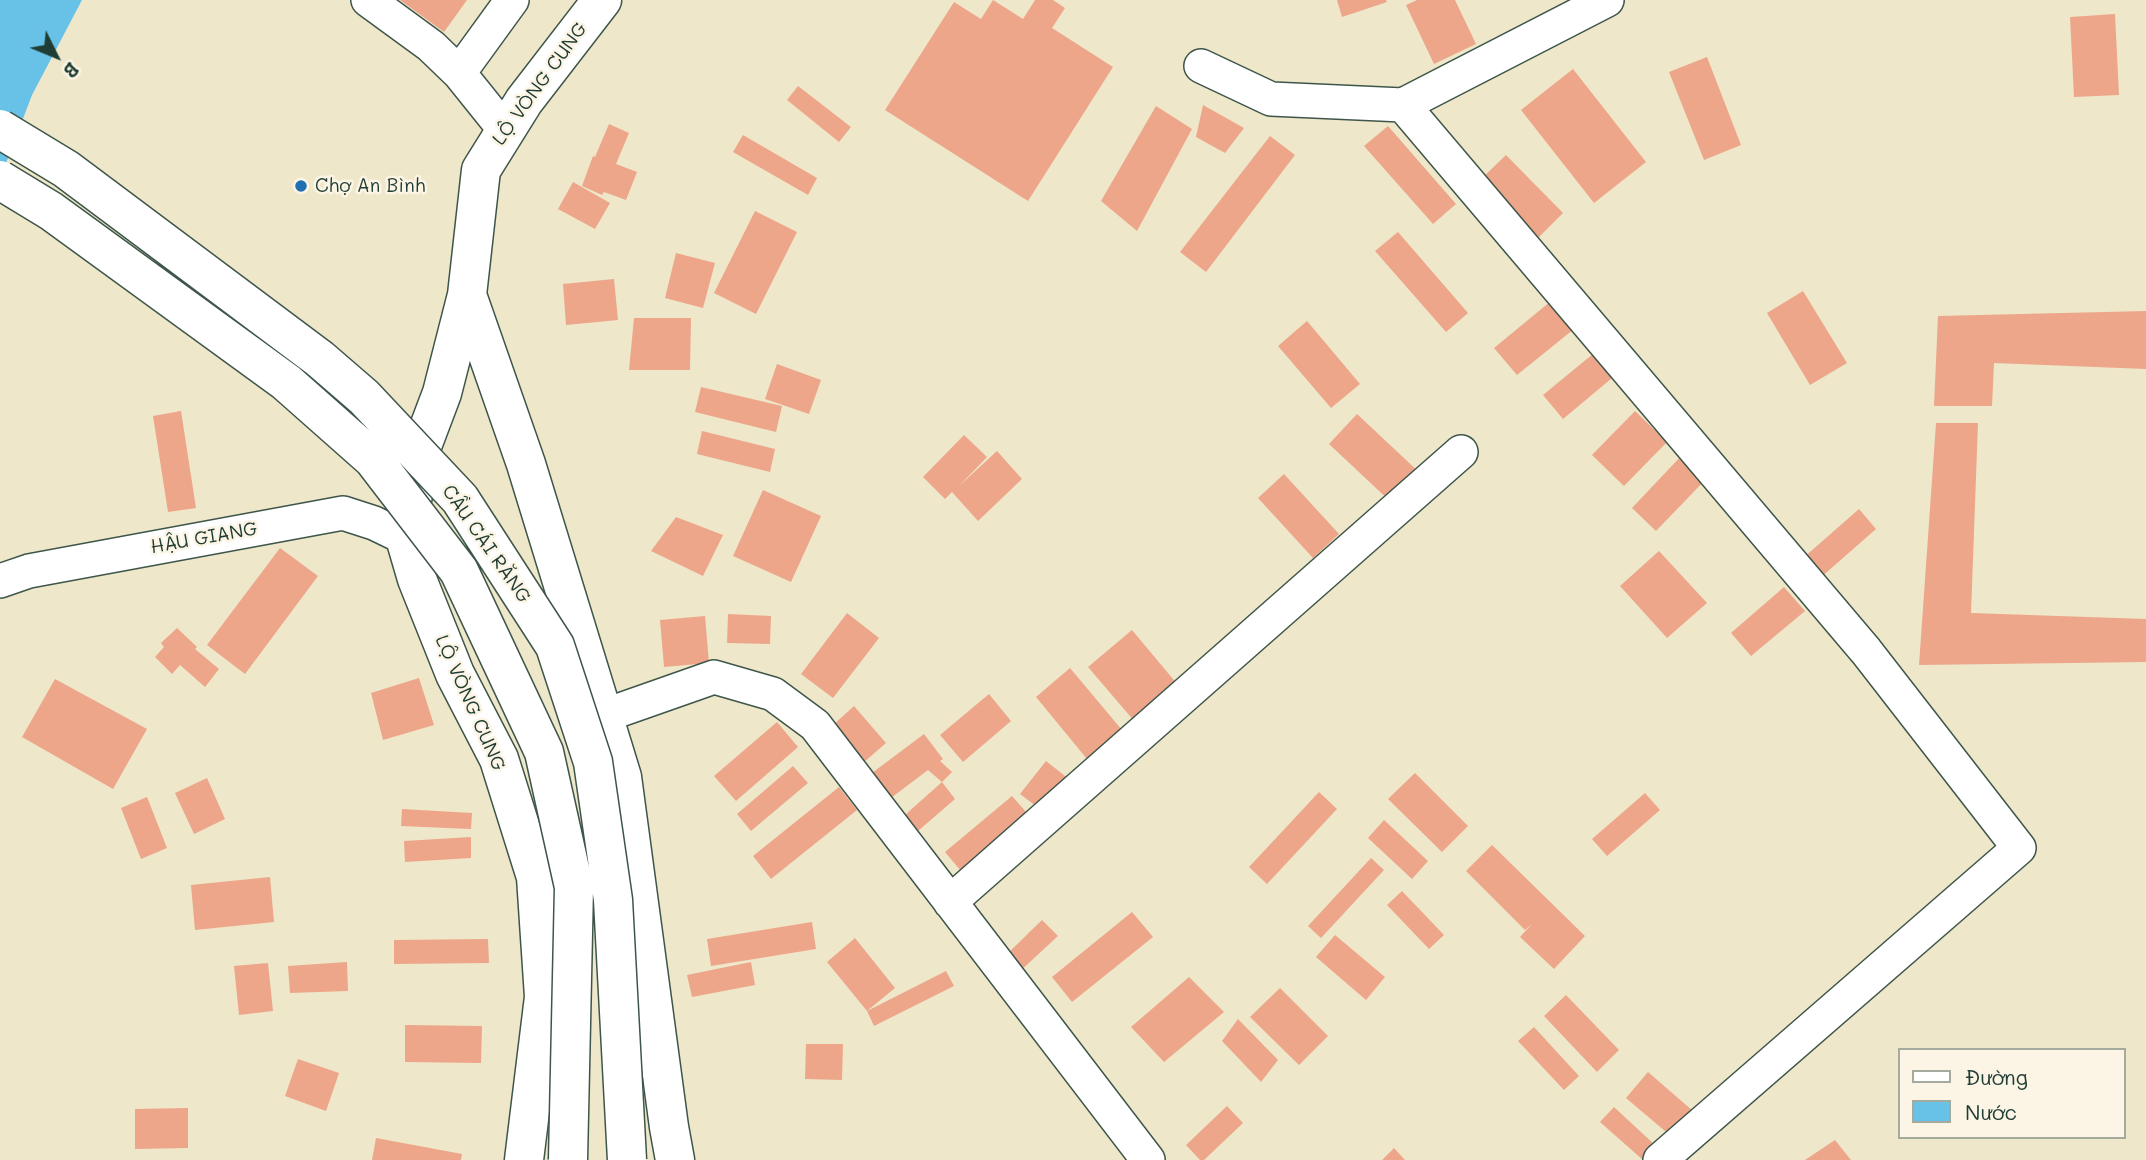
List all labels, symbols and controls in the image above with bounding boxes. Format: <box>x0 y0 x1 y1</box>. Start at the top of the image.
street label: LỘ VÒNG CUNG <box>488 18 592 150</box>
north arrow <box>21 21 91 91</box>
text: B <box>58 57 85 84</box>
place label: Chợ An Bình <box>315 175 425 197</box>
marker: Chợ An Bình <box>293 178 309 194</box>
street label: CẦU CÁI RĂNG <box>437 481 535 607</box>
street label: HẬU GIANG <box>149 517 259 559</box>
street label: LỘ VÒNG CUNG <box>430 632 510 774</box>
legend <box>1898 1048 2125 1139</box>
text: Đường <box>1965 1063 2028 1090</box>
text: Nước <box>1965 1098 2017 1125</box>

